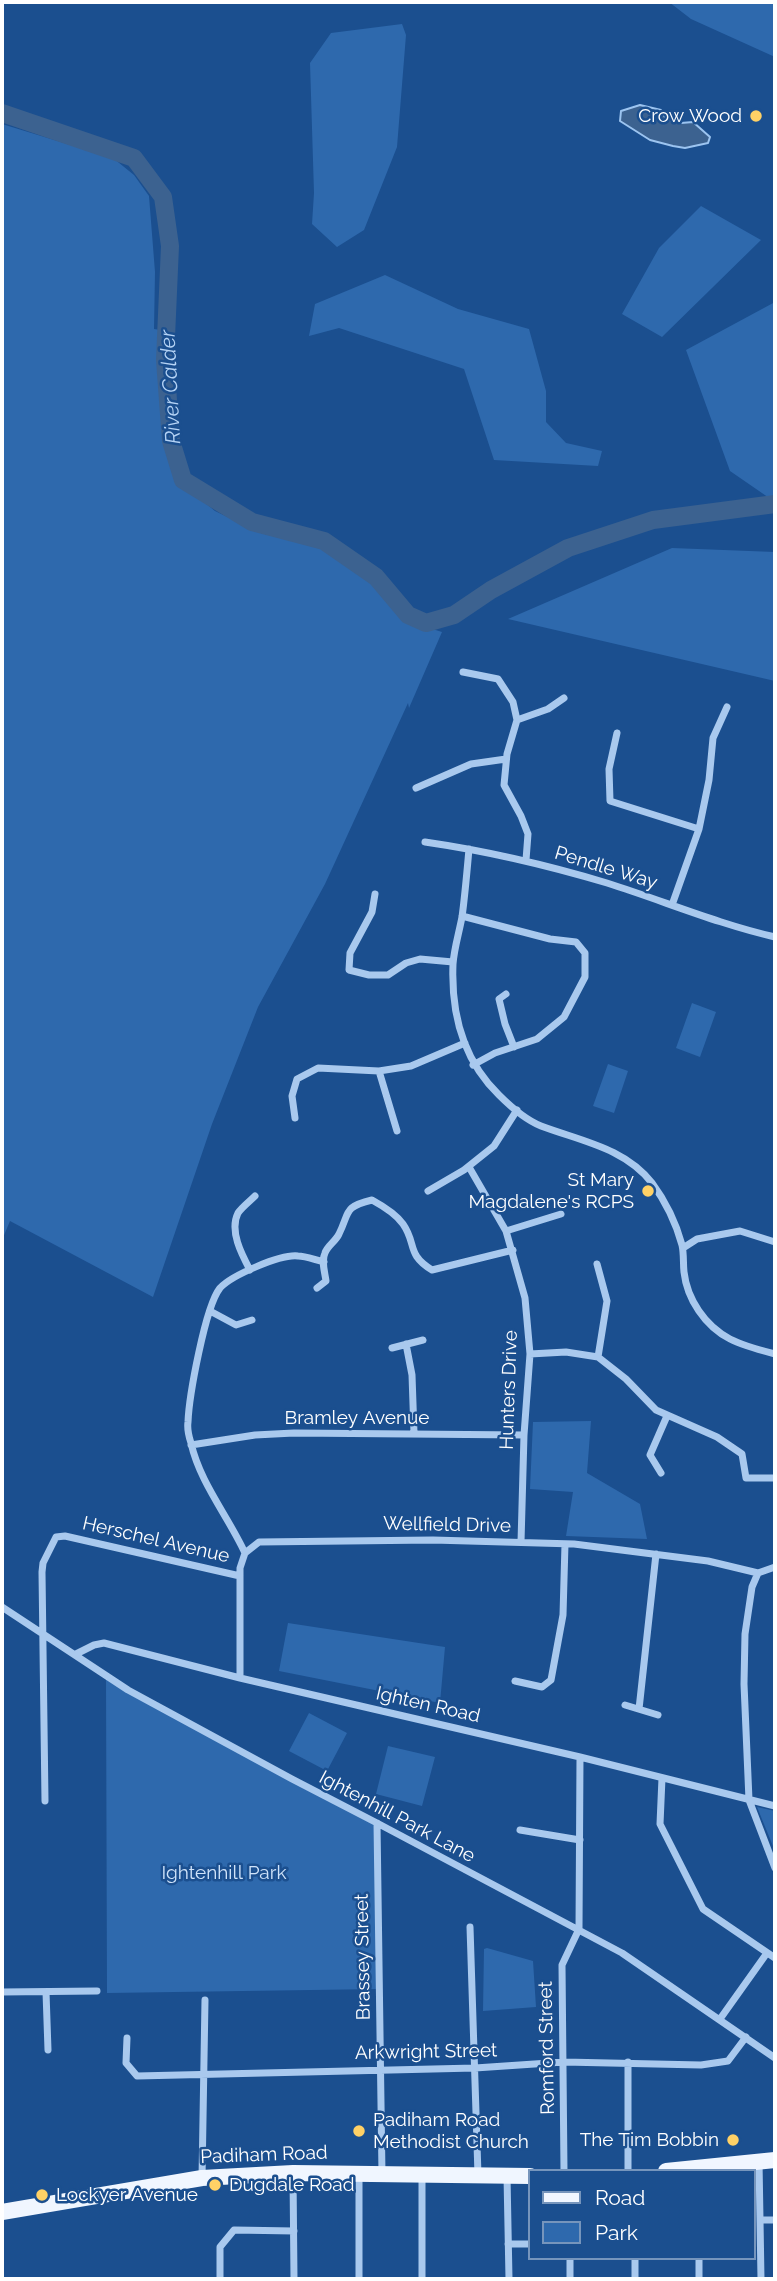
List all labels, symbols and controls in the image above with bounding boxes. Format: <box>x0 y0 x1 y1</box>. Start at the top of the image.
place label: Crow Wood <box>638 105 742 127</box>
marker: Crow Wood <box>748 108 764 124</box>
water label: River Calder <box>155 329 187 445</box>
street label: Pendle Way <box>552 842 660 894</box>
place label: St Mary Magdalene's RCPS <box>468 1169 634 1213</box>
marker: St Mary Magdalene's RCPS <box>640 1183 656 1199</box>
street label: Hunters Drive <box>496 1330 522 1450</box>
street label: Bramley Avenue <box>285 1407 429 1429</box>
street label: Herschel Avenue <box>80 1512 232 1568</box>
street label: Wellfield Drive <box>383 1512 511 1538</box>
street label: Ighten Road <box>374 1682 482 1728</box>
street label: Ightenhill Park Lane <box>315 1766 479 1868</box>
park label: Ightenhill Park <box>162 1862 286 1884</box>
street label: Brassey Street <box>350 1893 376 2021</box>
street label: Romford Street <box>534 1981 560 2115</box>
street label: Arkwright Street <box>355 2039 497 2065</box>
place label: Padiham Road Methodist Church <box>373 2109 529 2153</box>
marker: Padiham Road Methodist Church <box>351 2123 367 2139</box>
place label: The Tim Bobbin <box>580 2129 719 2151</box>
marker: The Tim Bobbin <box>725 2132 741 2148</box>
street label: Padiham Road <box>200 2141 328 2169</box>
legend <box>528 2169 756 2260</box>
place label: Dugdale Road <box>229 2174 355 2196</box>
marker: Dugdale Road <box>207 2177 223 2193</box>
place label: Lockyer Avenue <box>56 2184 198 2206</box>
text: Road <box>595 2185 645 2210</box>
marker: Lockyer Avenue <box>34 2187 50 2203</box>
text: Park <box>595 2220 638 2245</box>

